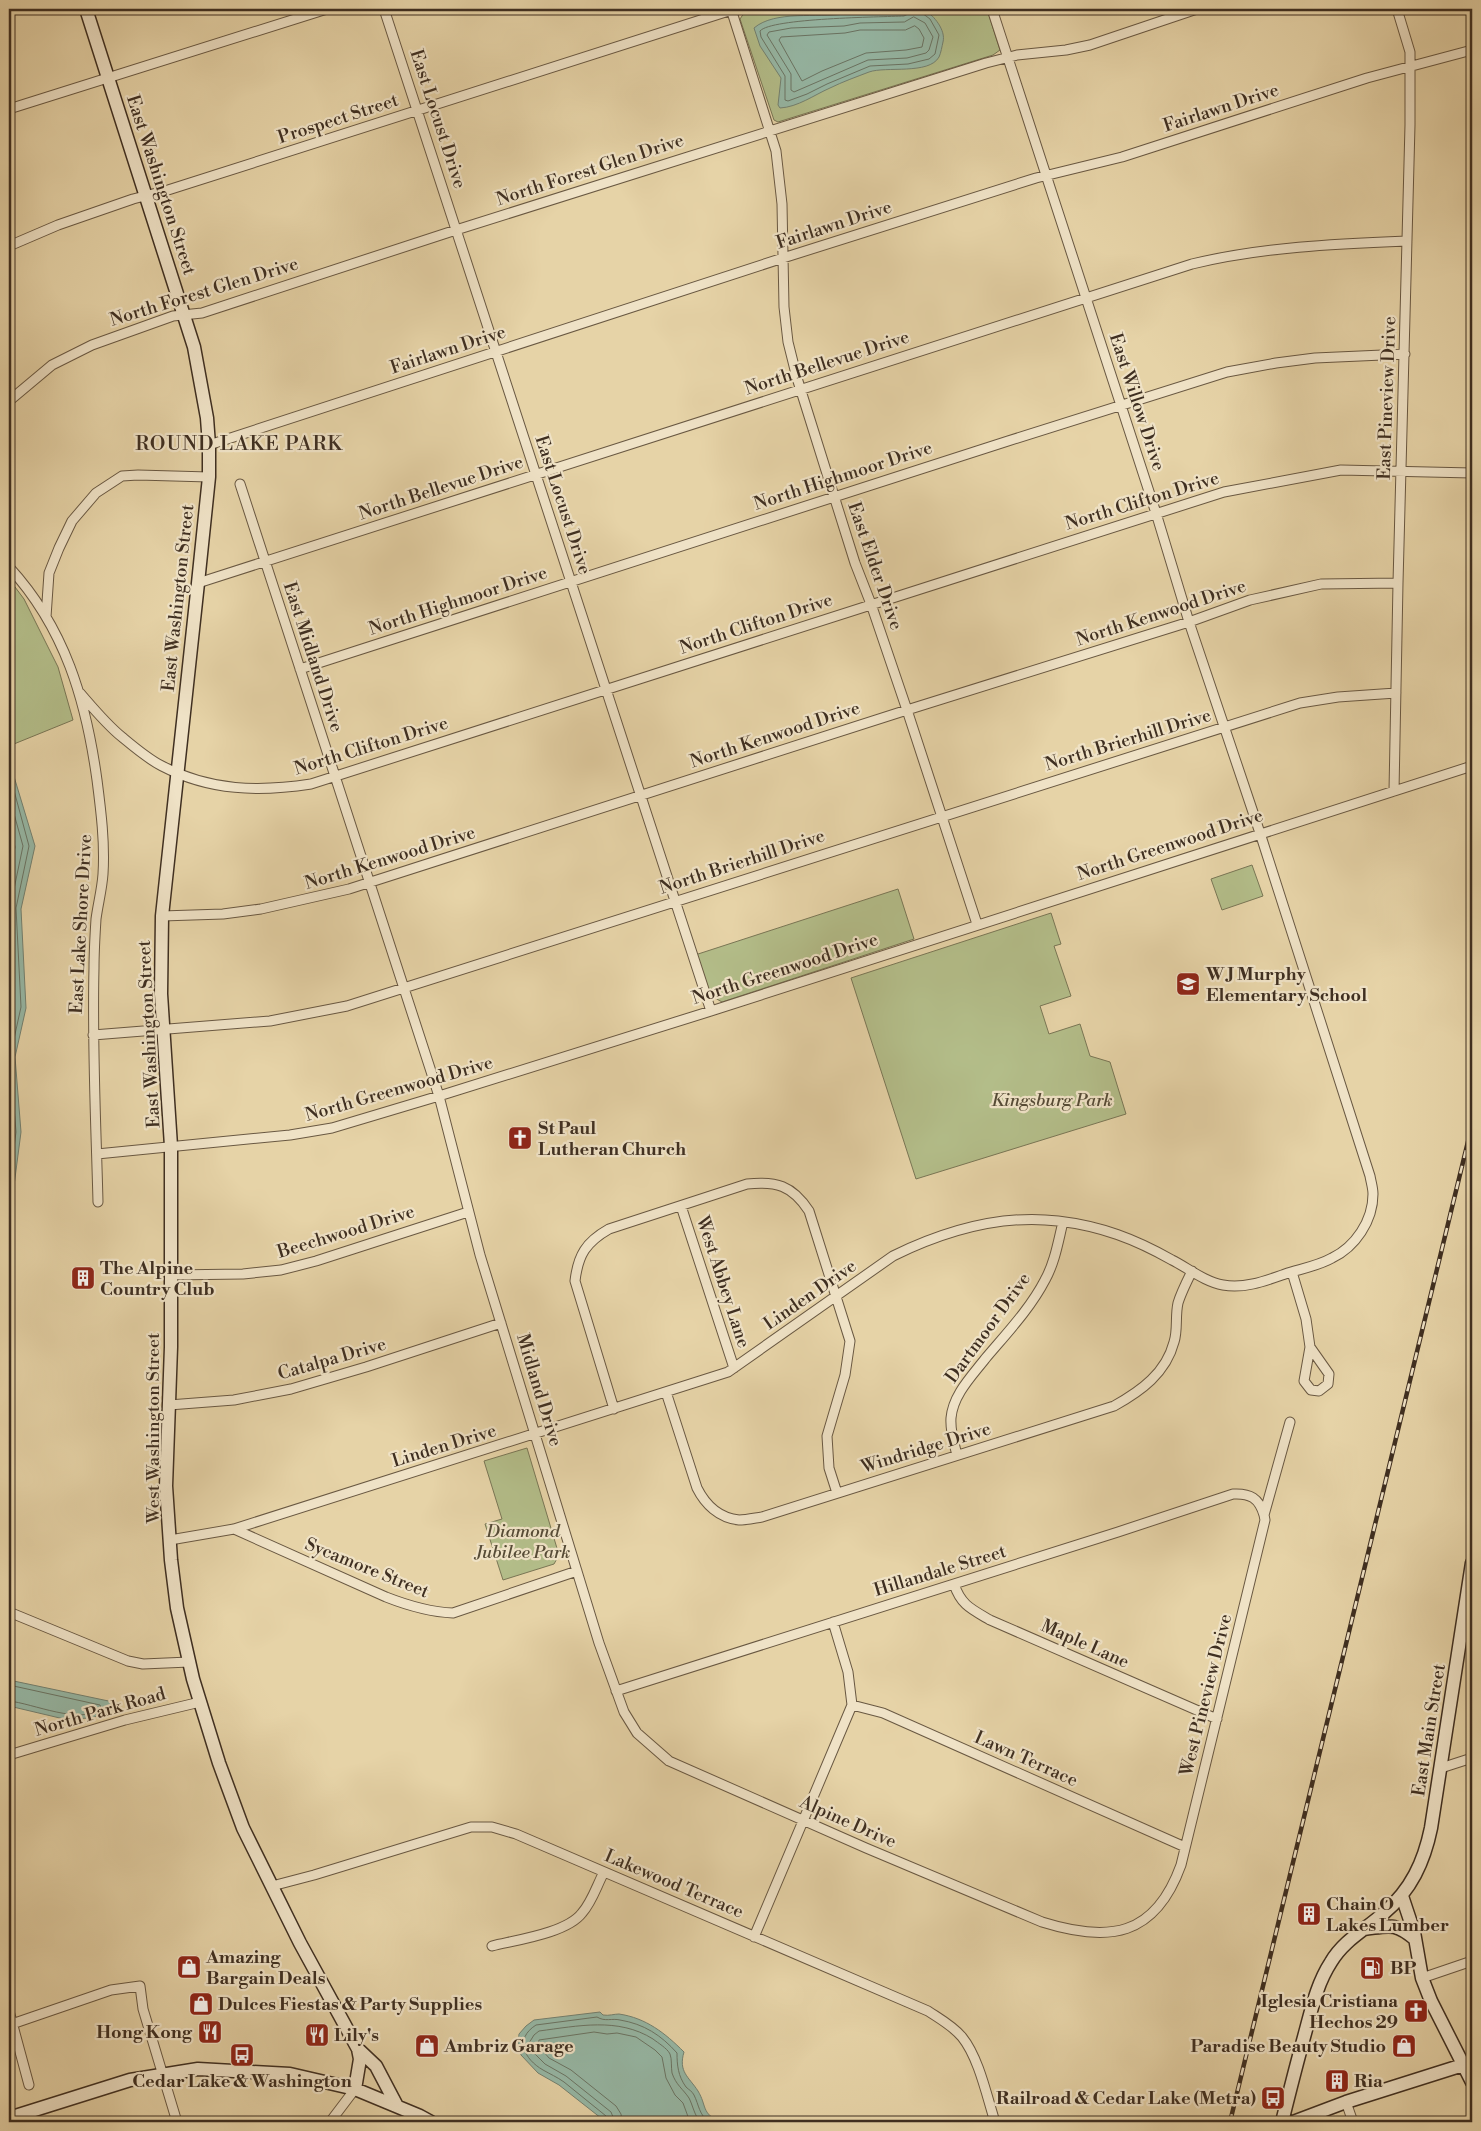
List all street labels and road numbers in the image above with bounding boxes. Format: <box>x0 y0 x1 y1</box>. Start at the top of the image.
street label: East Locust Drive <box>405 47 471 191</box>
street label: Fairlawn Drive <box>1160 78 1282 138</box>
street label: Prospect Street <box>275 88 402 149</box>
street label: East Washington Street <box>121 92 201 279</box>
street label: North Forest Glen Drive <box>493 129 687 211</box>
street label: Fairlawn Drive <box>773 195 895 255</box>
street label: North Forest Glen Drive <box>107 252 301 332</box>
street label: East Pineview Drive <box>1373 316 1401 480</box>
street label: Fairlawn Drive <box>387 320 509 380</box>
street label: North Bellevue Drive <box>742 326 912 400</box>
street label: East Willow Drive <box>1104 330 1170 474</box>
street label: East Locust Drive <box>530 433 596 577</box>
street label: North Highmoor Drive <box>751 436 935 516</box>
street label: North Bellevue Drive <box>356 451 526 525</box>
street label: North Clifton Drive <box>1062 467 1222 535</box>
street label: East Elder Drive <box>842 499 908 633</box>
street label: East Washington Street <box>157 503 199 693</box>
street label: North Highmoor Drive <box>366 561 550 641</box>
street label: North Kenwood Drive <box>1073 575 1249 651</box>
street label: East Midland Drive <box>278 579 348 735</box>
street label: North Clifton Drive <box>676 588 836 660</box>
street label: North Kenwood Drive <box>687 697 863 773</box>
street label: North Brierhill Drive <box>1042 704 1214 776</box>
street label: North Clifton Drive <box>291 712 451 780</box>
street label: North Greenwood Drive <box>1074 804 1266 886</box>
street label: North Kenwood Drive <box>302 821 478 895</box>
street label: North Brierhill Drive <box>656 824 828 900</box>
street label: East Lake Shore Drive <box>65 833 97 1015</box>
street label: North Greenwood Drive <box>689 928 881 1010</box>
street label: East Washington Street <box>133 939 165 1129</box>
street label: North Greenwood Drive <box>302 1051 496 1127</box>
street label: Beechwood Drive <box>273 1200 418 1264</box>
street label: West Abbey Lane <box>691 1212 755 1351</box>
street label: Linden Drive <box>759 1255 861 1335</box>
street label: Dartmoor Drive <box>940 1268 1036 1388</box>
street label: Midland Drive <box>511 1331 567 1449</box>
street label: West Washington Street <box>142 1332 165 1524</box>
street label: Catalpa Drive <box>275 1333 389 1385</box>
street label: Windridge Drive <box>857 1417 994 1479</box>
street label: Linden Drive <box>389 1419 499 1473</box>
street label: Sycamore Street <box>302 1533 433 1604</box>
street label: Hillandale Street <box>871 1540 1010 1602</box>
street label: West Pineview Drive <box>1174 1612 1237 1779</box>
street label: Maple Lane <box>1037 1614 1133 1674</box>
street label: East Main Street <box>1407 1661 1451 1798</box>
street label: North Park Road <box>32 1682 169 1742</box>
street label: Lawn Terrace <box>971 1726 1081 1792</box>
street label: Alpine Drive <box>795 1790 900 1854</box>
street label: Lakewood Terrace <box>601 1844 747 1924</box>

